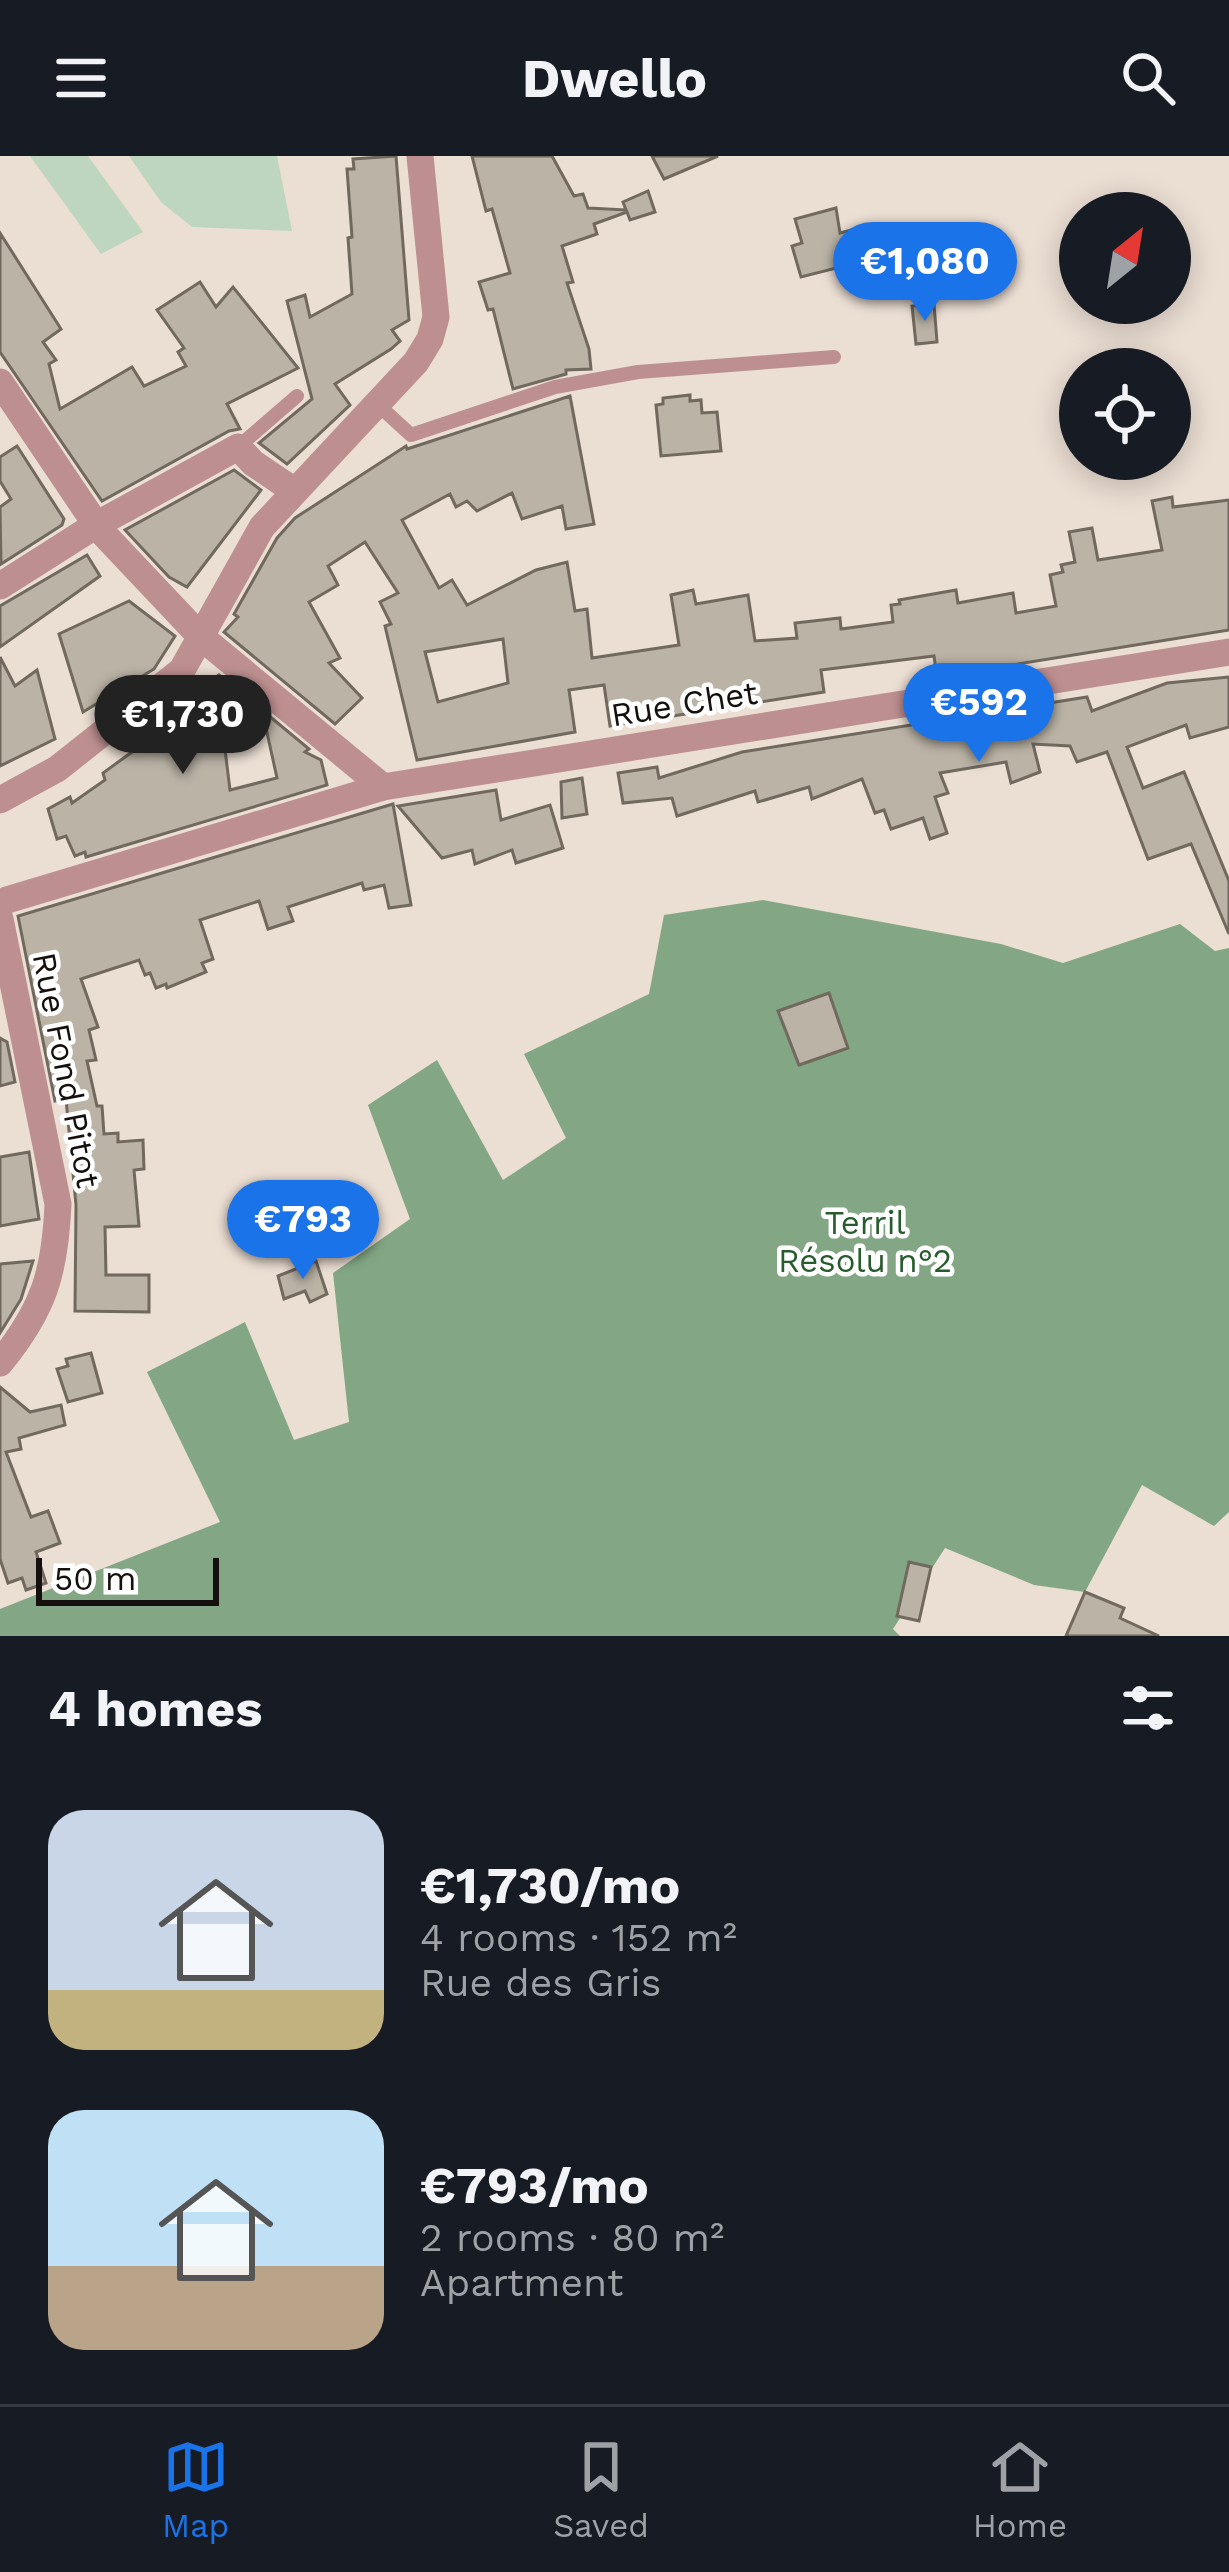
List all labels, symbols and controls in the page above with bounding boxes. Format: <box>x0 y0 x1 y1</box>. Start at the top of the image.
icon: menu <box>48 45 114 111</box>
icon: search <box>1115 45 1181 111</box>
text: Dwello <box>522 47 707 110</box>
north arrow <box>1059 192 1191 324</box>
map controls <box>1059 192 1191 480</box>
pin: €1,080 <box>827 222 1023 324</box>
text: €1,080 <box>860 238 990 283</box>
button: locate <box>1059 348 1191 480</box>
pin: €592 <box>908 663 1050 765</box>
street label: Rue Chet <box>608 673 760 734</box>
pin: €1,730 <box>85 675 281 777</box>
text: €592 <box>930 679 1028 724</box>
text: €1,730 <box>121 691 245 736</box>
street label: Rue Fond Pitot <box>25 949 108 1191</box>
pin: €793 <box>232 1180 374 1282</box>
text: €793 <box>254 1196 352 1241</box>
park label: Terril Résolu n°2 <box>778 1203 952 1280</box>
scale bar <box>36 1552 219 1605</box>
text: 50 m <box>54 1559 136 1598</box>
icon: filters <box>1115 1675 1181 1741</box>
text: 4 homes <box>48 1679 262 1738</box>
text: €1,730/mo <box>420 1856 680 1915</box>
icon: home <box>144 1858 288 2002</box>
text: 4 rooms · 152 m² <box>420 1915 737 1960</box>
text: Rue des Gris <box>420 1960 661 2005</box>
text: €793/mo <box>420 2156 649 2215</box>
icon: home <box>144 2158 288 2302</box>
text: 2 rooms · 80 m² <box>420 2215 724 2260</box>
text: Apartment <box>420 2260 623 2305</box>
tab: Map <box>162 2434 229 2545</box>
tab: Saved <box>553 2434 649 2545</box>
tab: Home <box>973 2434 1067 2545</box>

